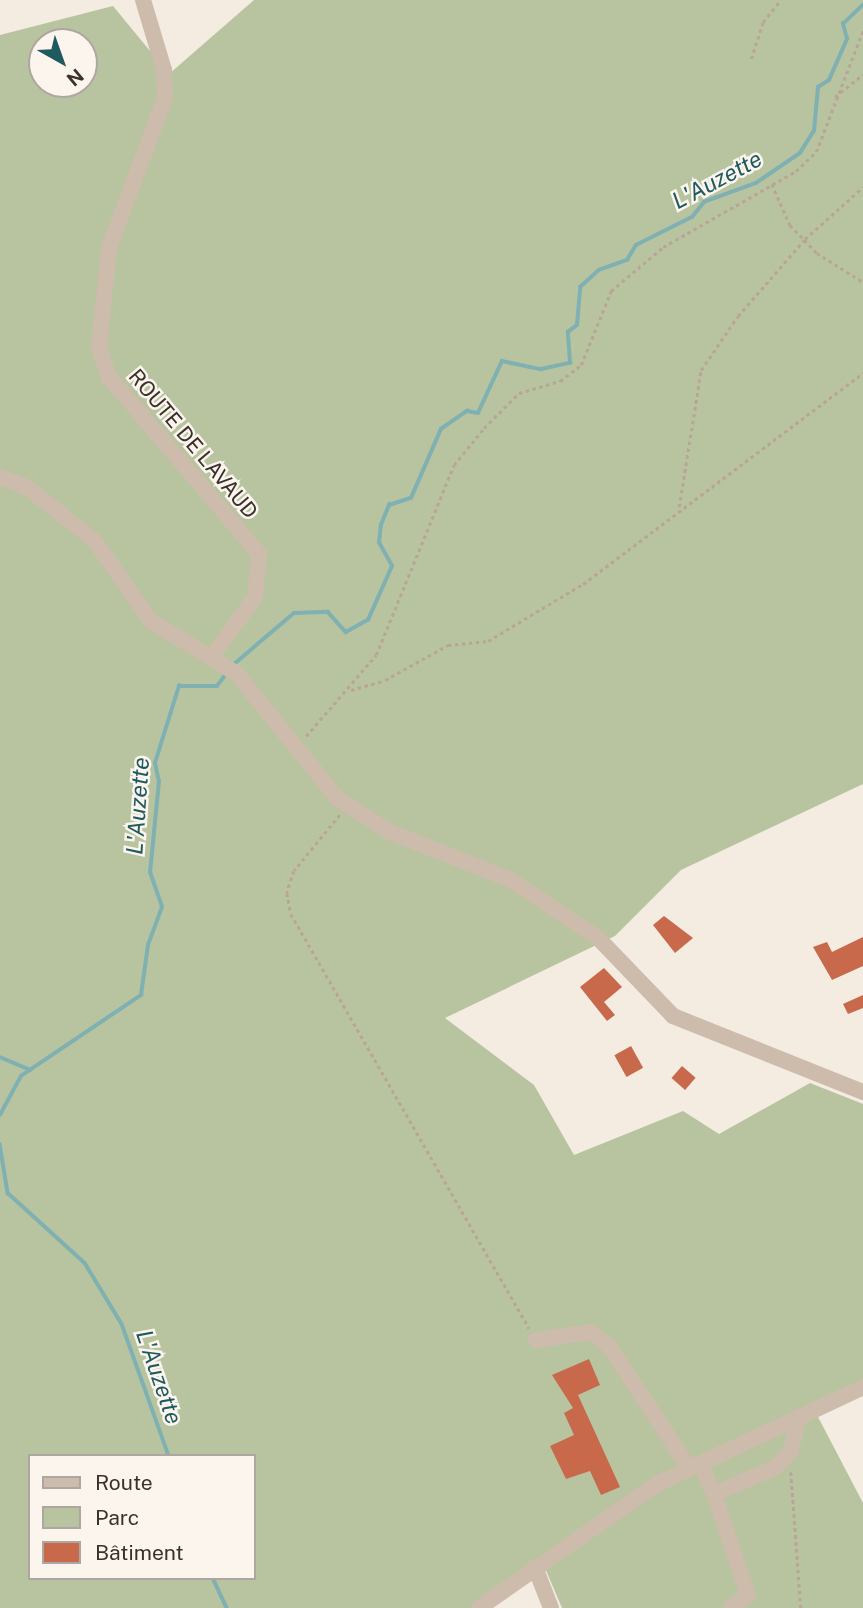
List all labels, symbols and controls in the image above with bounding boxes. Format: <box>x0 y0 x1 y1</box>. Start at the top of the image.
north arrow <box>28 28 98 98</box>
text: N <box>62 64 88 91</box>
water label: L'Auzette <box>667 145 767 215</box>
street label: ROUTE DE LAVAUD <box>123 364 263 524</box>
water label: L'Auzette <box>121 756 155 856</box>
water label: L'Auzette <box>130 1326 188 1428</box>
legend <box>28 1454 256 1580</box>
text: Route <box>95 1470 153 1495</box>
text: Parc <box>95 1505 139 1530</box>
text: Bâtiment <box>95 1540 184 1565</box>

